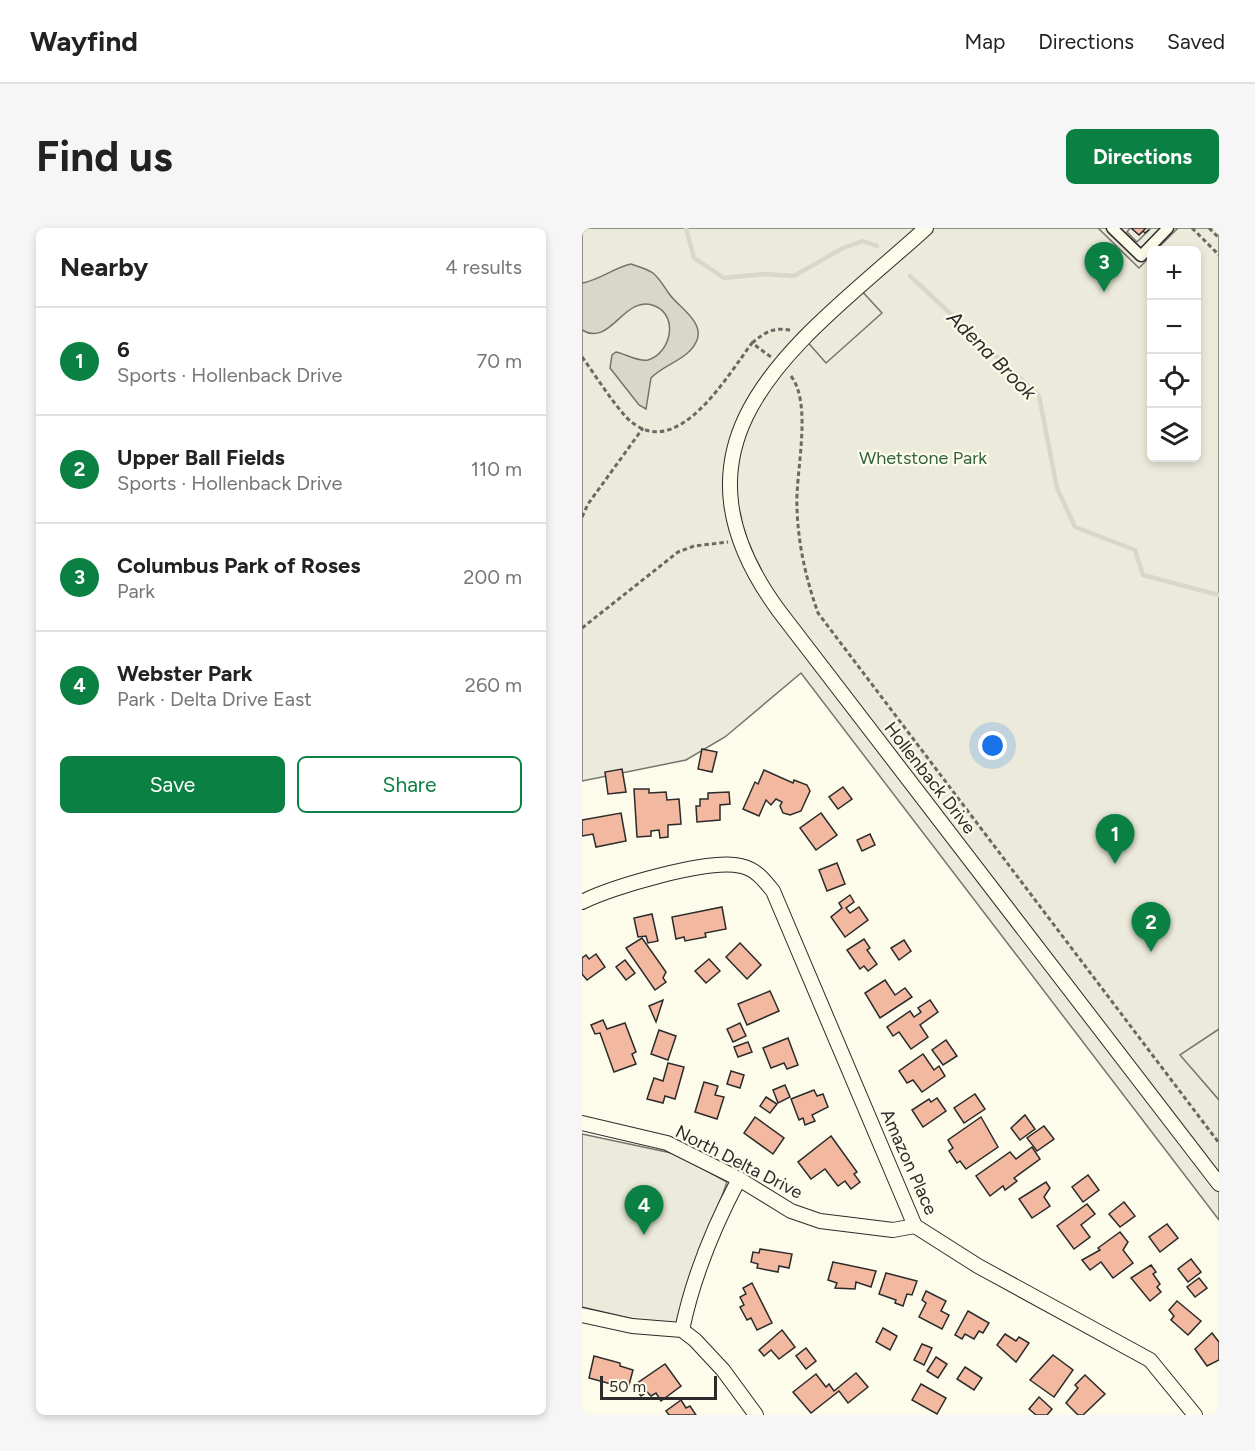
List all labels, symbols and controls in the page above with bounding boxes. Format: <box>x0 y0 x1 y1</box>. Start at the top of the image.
text: Wayfind <box>30 24 138 58</box>
text: Map <box>964 29 1005 54</box>
text: Directions <box>1038 29 1134 54</box>
text: Saved <box>1167 29 1225 54</box>
button: Directions <box>1066 129 1219 184</box>
text: Find us <box>36 131 173 182</box>
pin: 3 <box>1084 242 1124 292</box>
map controls <box>1147 246 1201 462</box>
button: + <box>1147 246 1201 300</box>
text: Nearby <box>60 251 148 283</box>
text: 4 results <box>445 255 522 279</box>
button: − <box>1147 300 1201 354</box>
water label: Adena Brook <box>942 305 1042 405</box>
text: 6 <box>117 336 130 363</box>
text: 1 <box>75 349 84 373</box>
text: 70 m <box>476 349 522 373</box>
button: locate <box>1147 354 1201 408</box>
text: Sports · Hollenback Drive <box>117 363 342 387</box>
button: layers <box>1147 408 1201 462</box>
text: Upper Ball Fields <box>117 444 285 471</box>
park label: Whetstone Park <box>859 447 987 469</box>
text: 2 <box>74 457 85 481</box>
text: 110 m <box>471 457 522 481</box>
text: Sports · Hollenback Drive <box>117 471 342 495</box>
text: Columbus Park of Roses <box>117 552 360 579</box>
text: 3 <box>74 565 85 589</box>
text: 200 m <box>463 565 522 589</box>
text: Park <box>117 579 155 603</box>
text: Webster Park <box>117 660 253 687</box>
text: 4 <box>73 673 86 697</box>
text: 260 m <box>465 673 522 697</box>
text: Park · Delta Drive East <box>117 687 312 711</box>
street label: Hollenback Drive <box>879 718 981 838</box>
your location <box>978 731 1007 760</box>
button: Save <box>60 756 285 813</box>
button: Share <box>297 756 522 813</box>
pin: 1 <box>1096 814 1134 864</box>
pin: 2 <box>1132 902 1170 952</box>
street label: Amazon Place <box>876 1106 942 1219</box>
street label: North Delta Drive <box>672 1120 806 1204</box>
pin: 4 <box>624 1186 664 1235</box>
scale bar <box>600 1373 717 1400</box>
text: 50 m <box>609 1377 646 1396</box>

